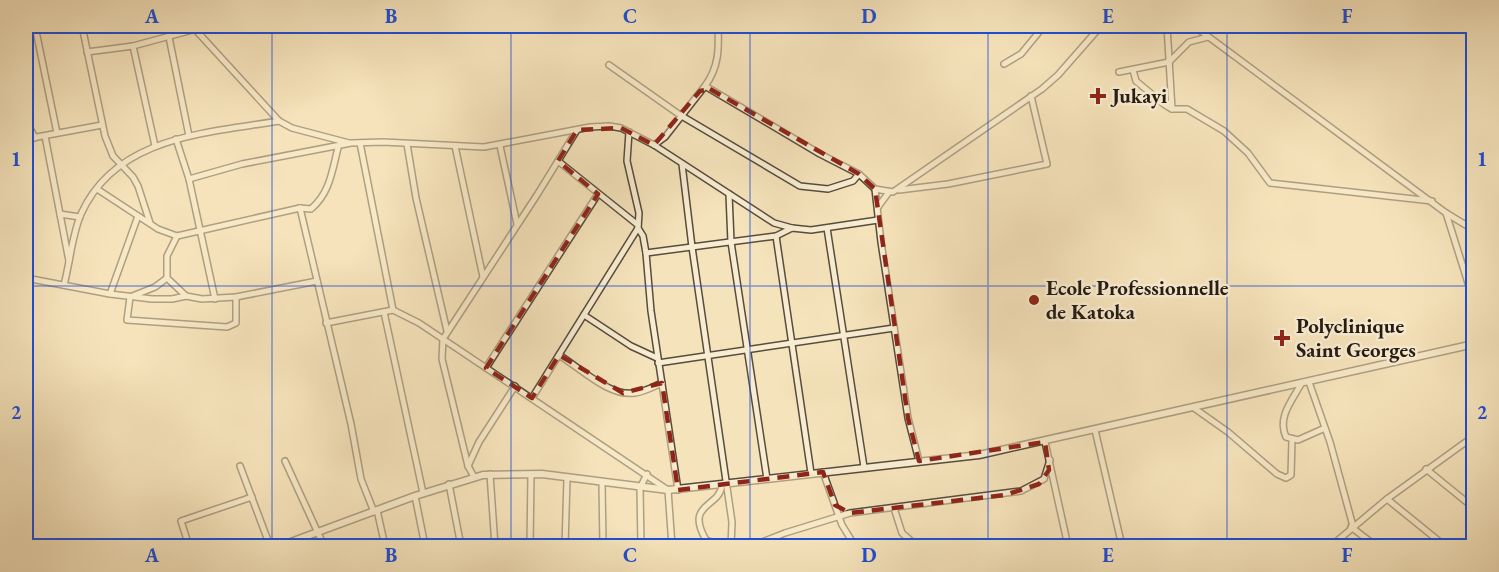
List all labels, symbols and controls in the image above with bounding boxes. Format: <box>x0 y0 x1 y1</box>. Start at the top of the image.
text: A <box>144 3 160 29</box>
text: B <box>385 3 397 29</box>
text: C <box>623 3 637 29</box>
text: D <box>861 3 877 29</box>
text: E <box>1102 3 1114 29</box>
text: F <box>1342 3 1353 29</box>
place label: Jukayi <box>1110 82 1167 109</box>
marker: Jukayi <box>1089 87 1107 105</box>
text: 1 <box>11 146 21 172</box>
text: 1 <box>1477 146 1487 172</box>
place label: Ecole Professionnelle de Katoka <box>1046 274 1229 325</box>
marker: Ecole Professionnelle de Katoka <box>1027 293 1041 307</box>
place label: Polyclinique Saint Georges <box>1296 312 1416 363</box>
marker: Polyclinique Saint Georges <box>1273 329 1291 347</box>
text: 2 <box>11 399 22 425</box>
text: 2 <box>1477 399 1488 425</box>
text: A <box>144 542 160 568</box>
text: B <box>385 542 397 568</box>
text: C <box>623 542 637 568</box>
text: D <box>861 542 877 568</box>
text: E <box>1102 542 1114 568</box>
text: F <box>1342 542 1353 568</box>

